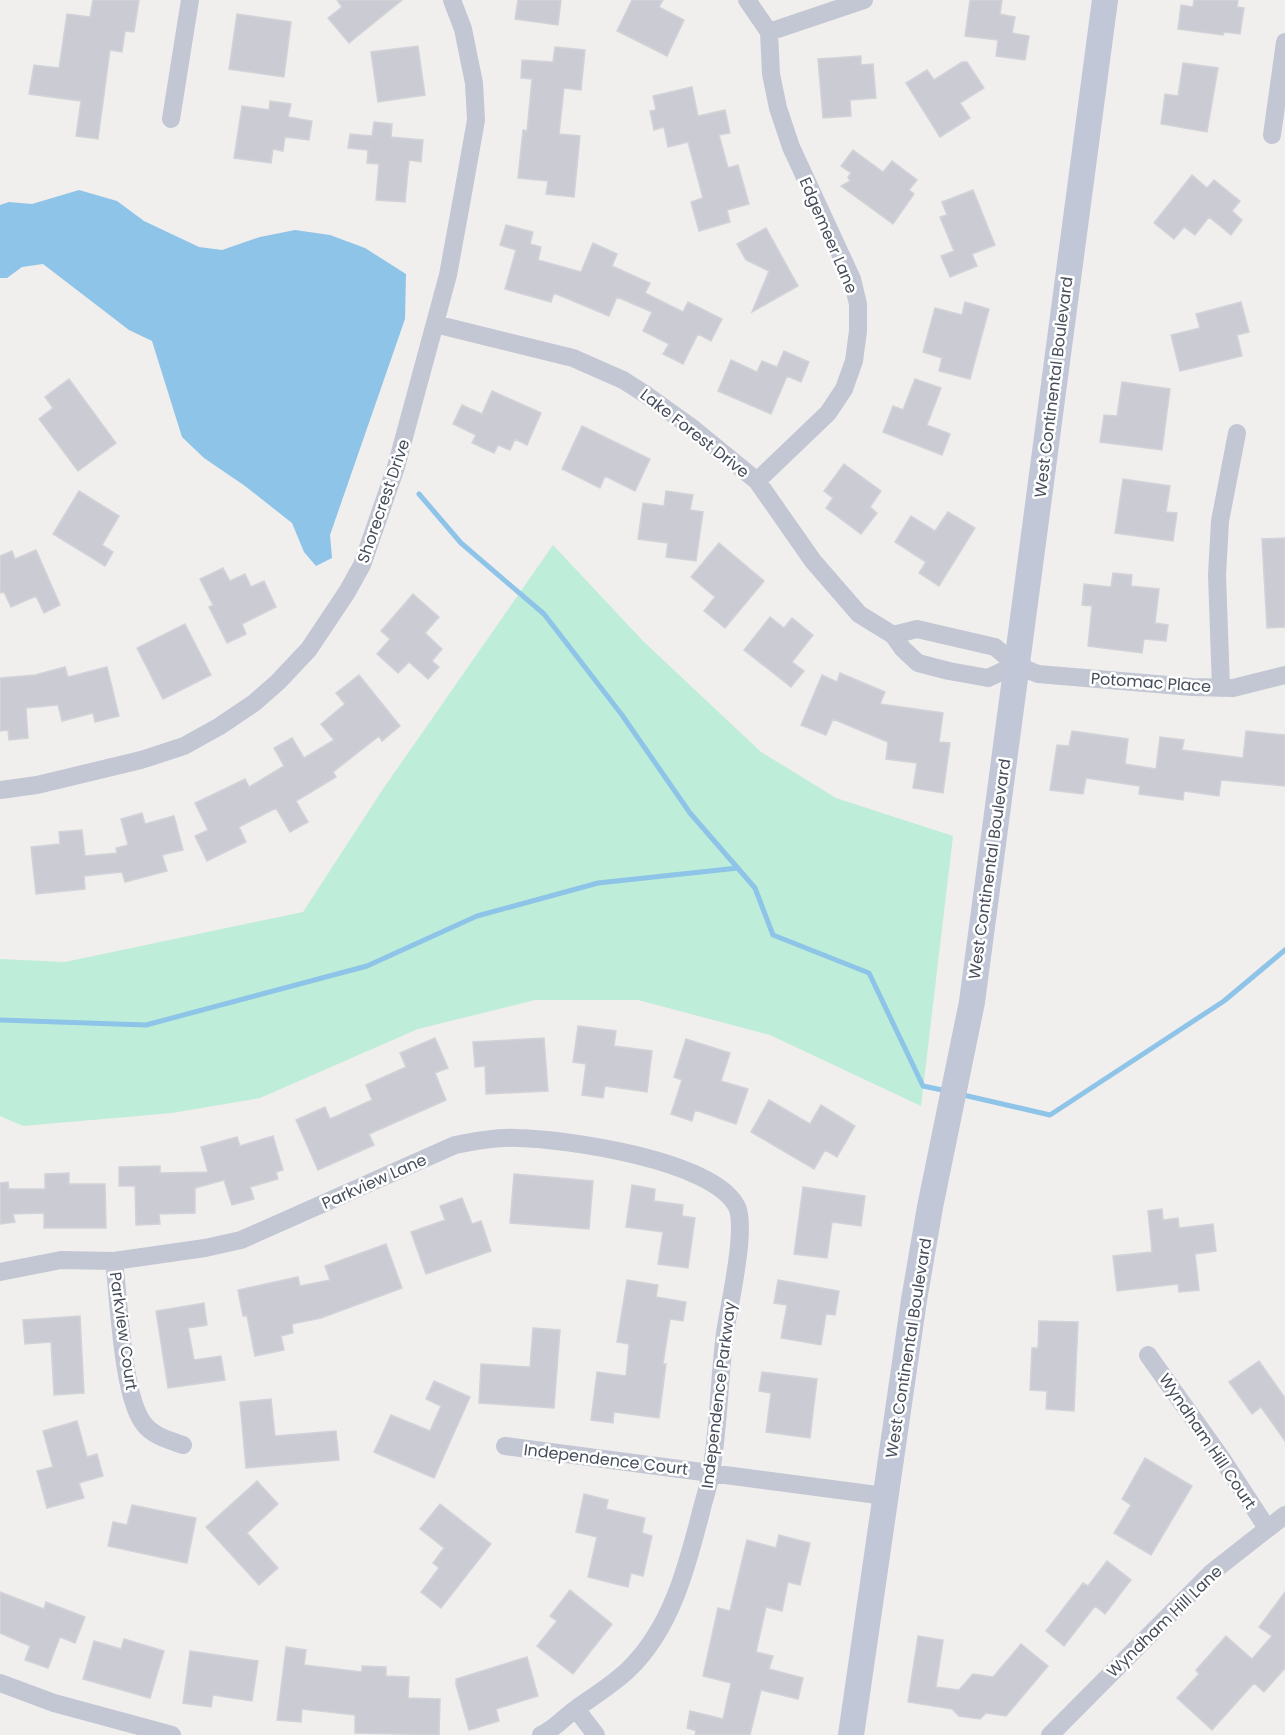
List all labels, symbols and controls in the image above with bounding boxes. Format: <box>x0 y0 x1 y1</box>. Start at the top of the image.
street label: Edgemeer Lane <box>794 174 863 297</box>
street label: West Continental Boulevard <box>1029 275 1078 499</box>
street label: Lake Forest Drive <box>635 383 754 483</box>
street label: Shorecrest Drive <box>351 436 416 566</box>
street label: Potomac Place <box>1090 667 1212 698</box>
street label: West Continental Boulevard <box>963 757 1016 981</box>
street label: Parkview Lane <box>318 1148 430 1215</box>
street label: West Continental Boulevard <box>880 1236 937 1460</box>
street label: Parkview Court <box>104 1270 143 1392</box>
street label: Independence Parkway <box>696 1300 741 1490</box>
street label: Wyndham Hill Court <box>1154 1369 1262 1514</box>
street label: Independence Court <box>522 1438 690 1481</box>
street label: Wyndham Hill Lane <box>1101 1560 1227 1683</box>

